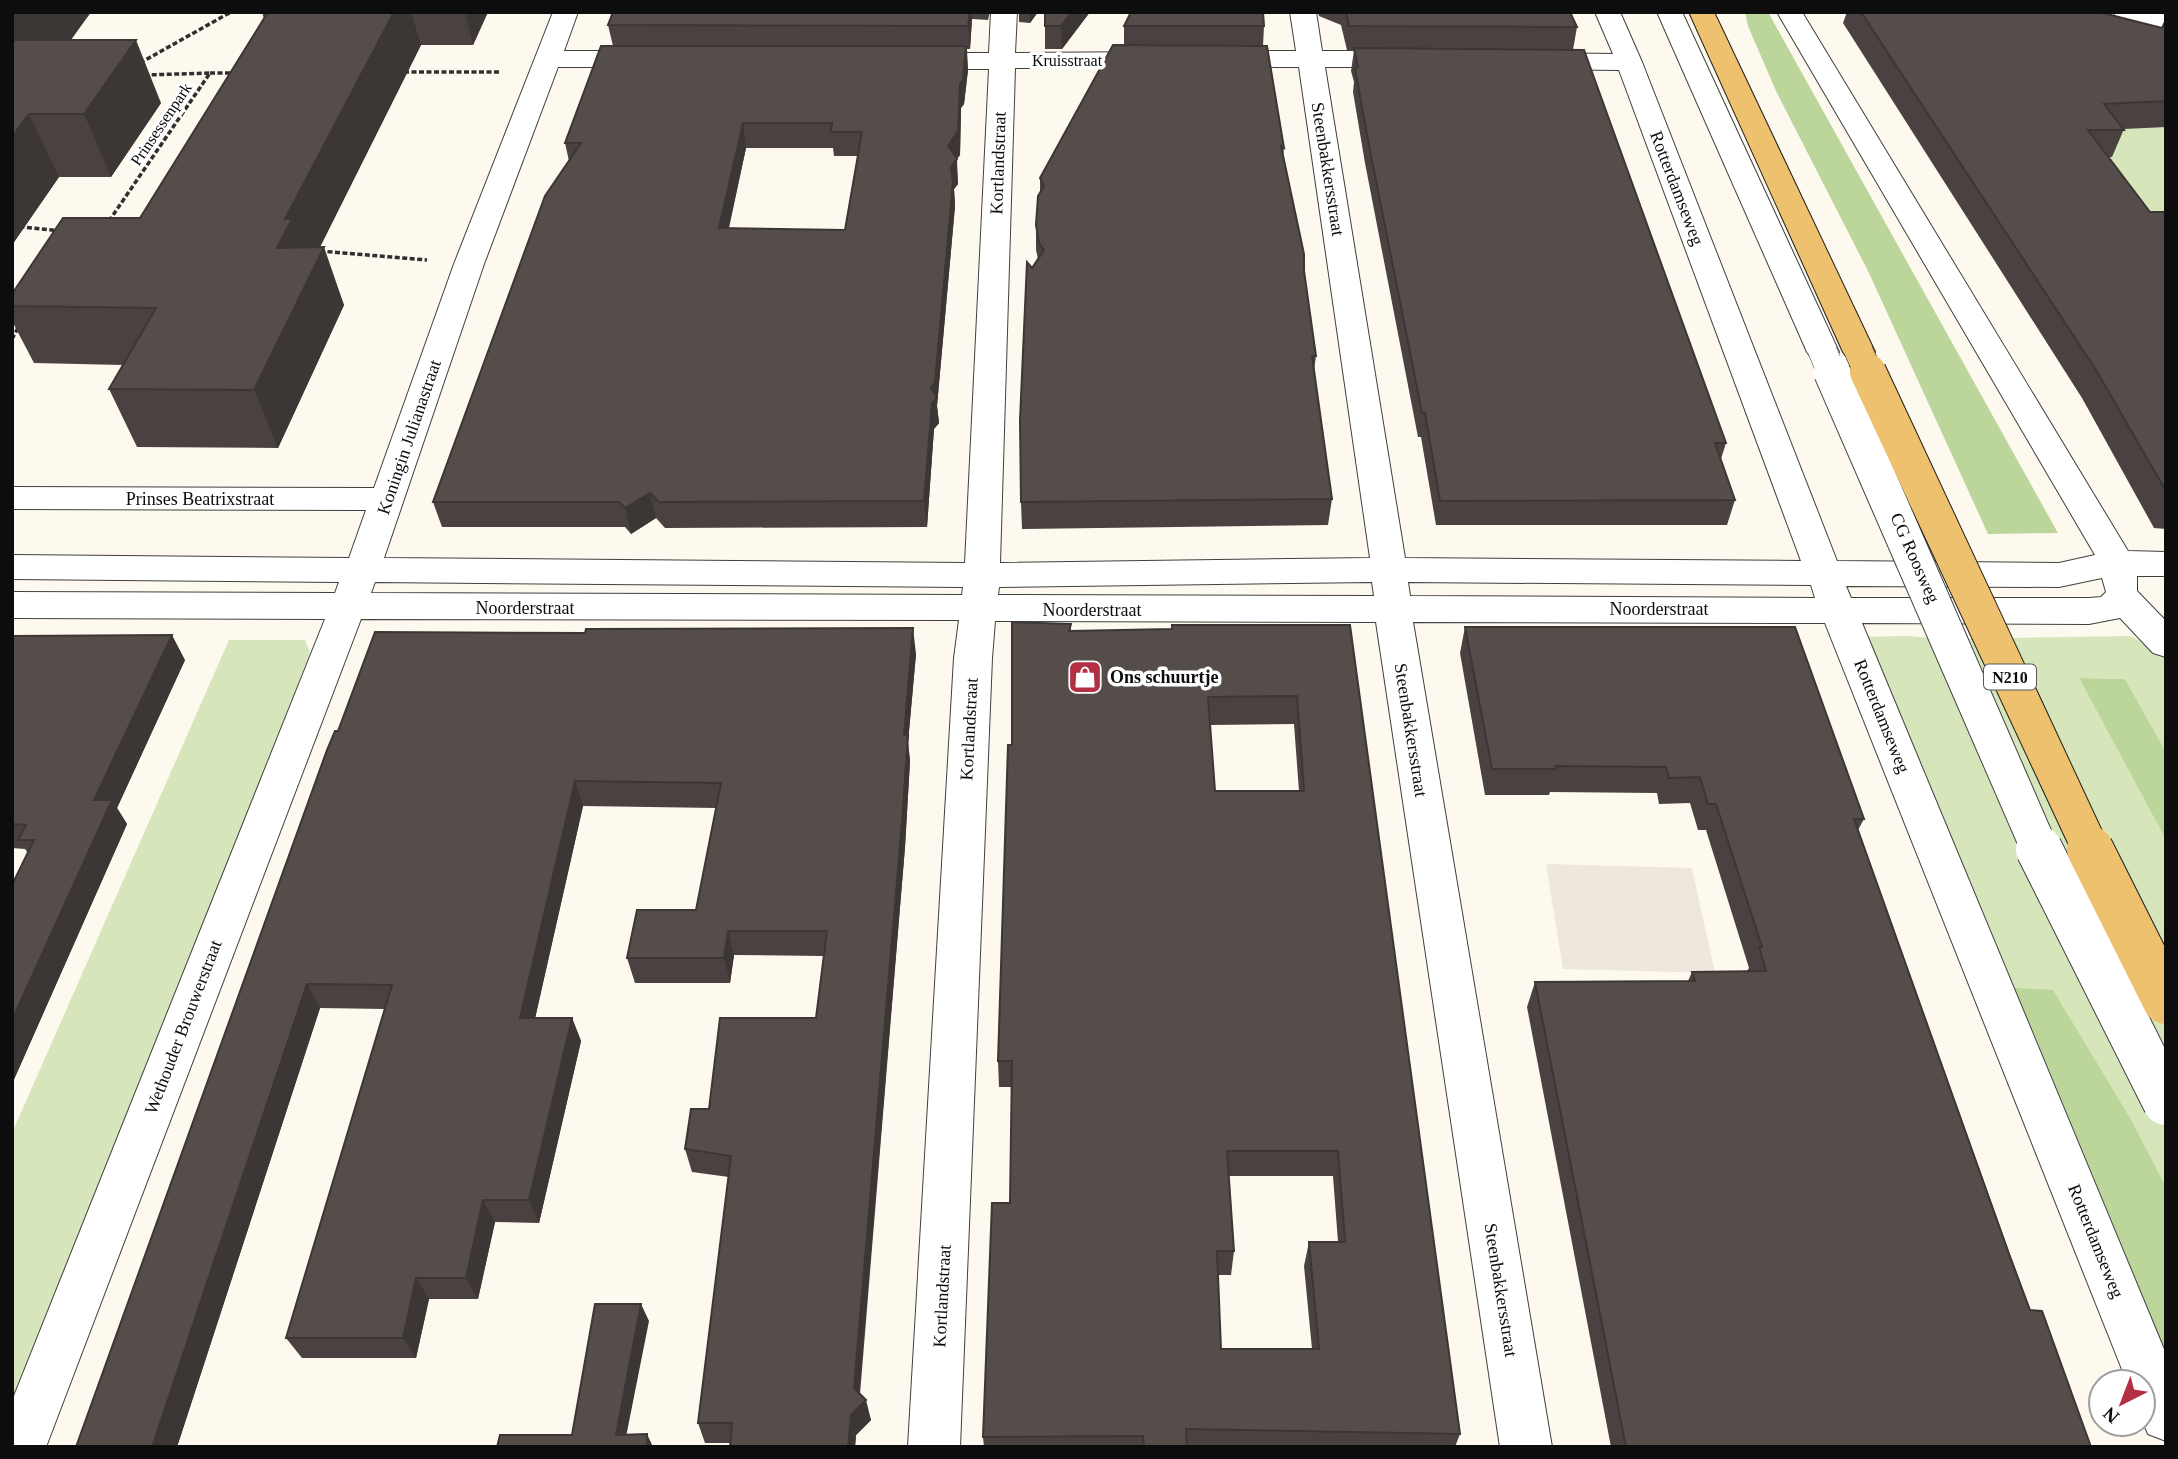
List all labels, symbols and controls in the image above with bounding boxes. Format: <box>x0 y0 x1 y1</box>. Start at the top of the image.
street label: Kruisstraat <box>1032 52 1103 69</box>
street label: Prinsessenpark <box>127 79 196 169</box>
street label: Steenbakkersstraat <box>1308 101 1348 237</box>
street label: Kortlandstraat <box>986 111 1010 215</box>
street label: Rotterdamseweg <box>1646 128 1708 248</box>
street label: Koningin Julianastraat <box>373 357 445 517</box>
street label: Prinses Beatrixstraat <box>126 489 274 509</box>
street label: CG Roosweg <box>1886 510 1944 606</box>
street label: Noorderstraat <box>476 598 574 618</box>
street label: Noorderstraat <box>1610 599 1708 619</box>
street label: Noorderstraat <box>1043 600 1141 620</box>
street label: Rotterdamseweg <box>1850 656 1914 776</box>
shop icon: Ons schuurtje <box>1066 658 1104 696</box>
street label: Steenbakkersstraat <box>1391 662 1431 798</box>
road number: N210 <box>1984 664 2036 690</box>
place label: Ons schuurtje <box>1110 667 1219 687</box>
street label: Kortlandstraat <box>956 677 982 781</box>
street label: Wethouder Brouwerstraat <box>141 937 225 1117</box>
street label: Rotterdamseweg <box>2064 1181 2128 1301</box>
street label: Steenbakkersstraat <box>1481 1222 1521 1358</box>
street label: Kortlandstraat <box>929 1244 955 1348</box>
north arrow <box>2087 1368 2157 1438</box>
text: N <box>2099 1403 2123 1428</box>

